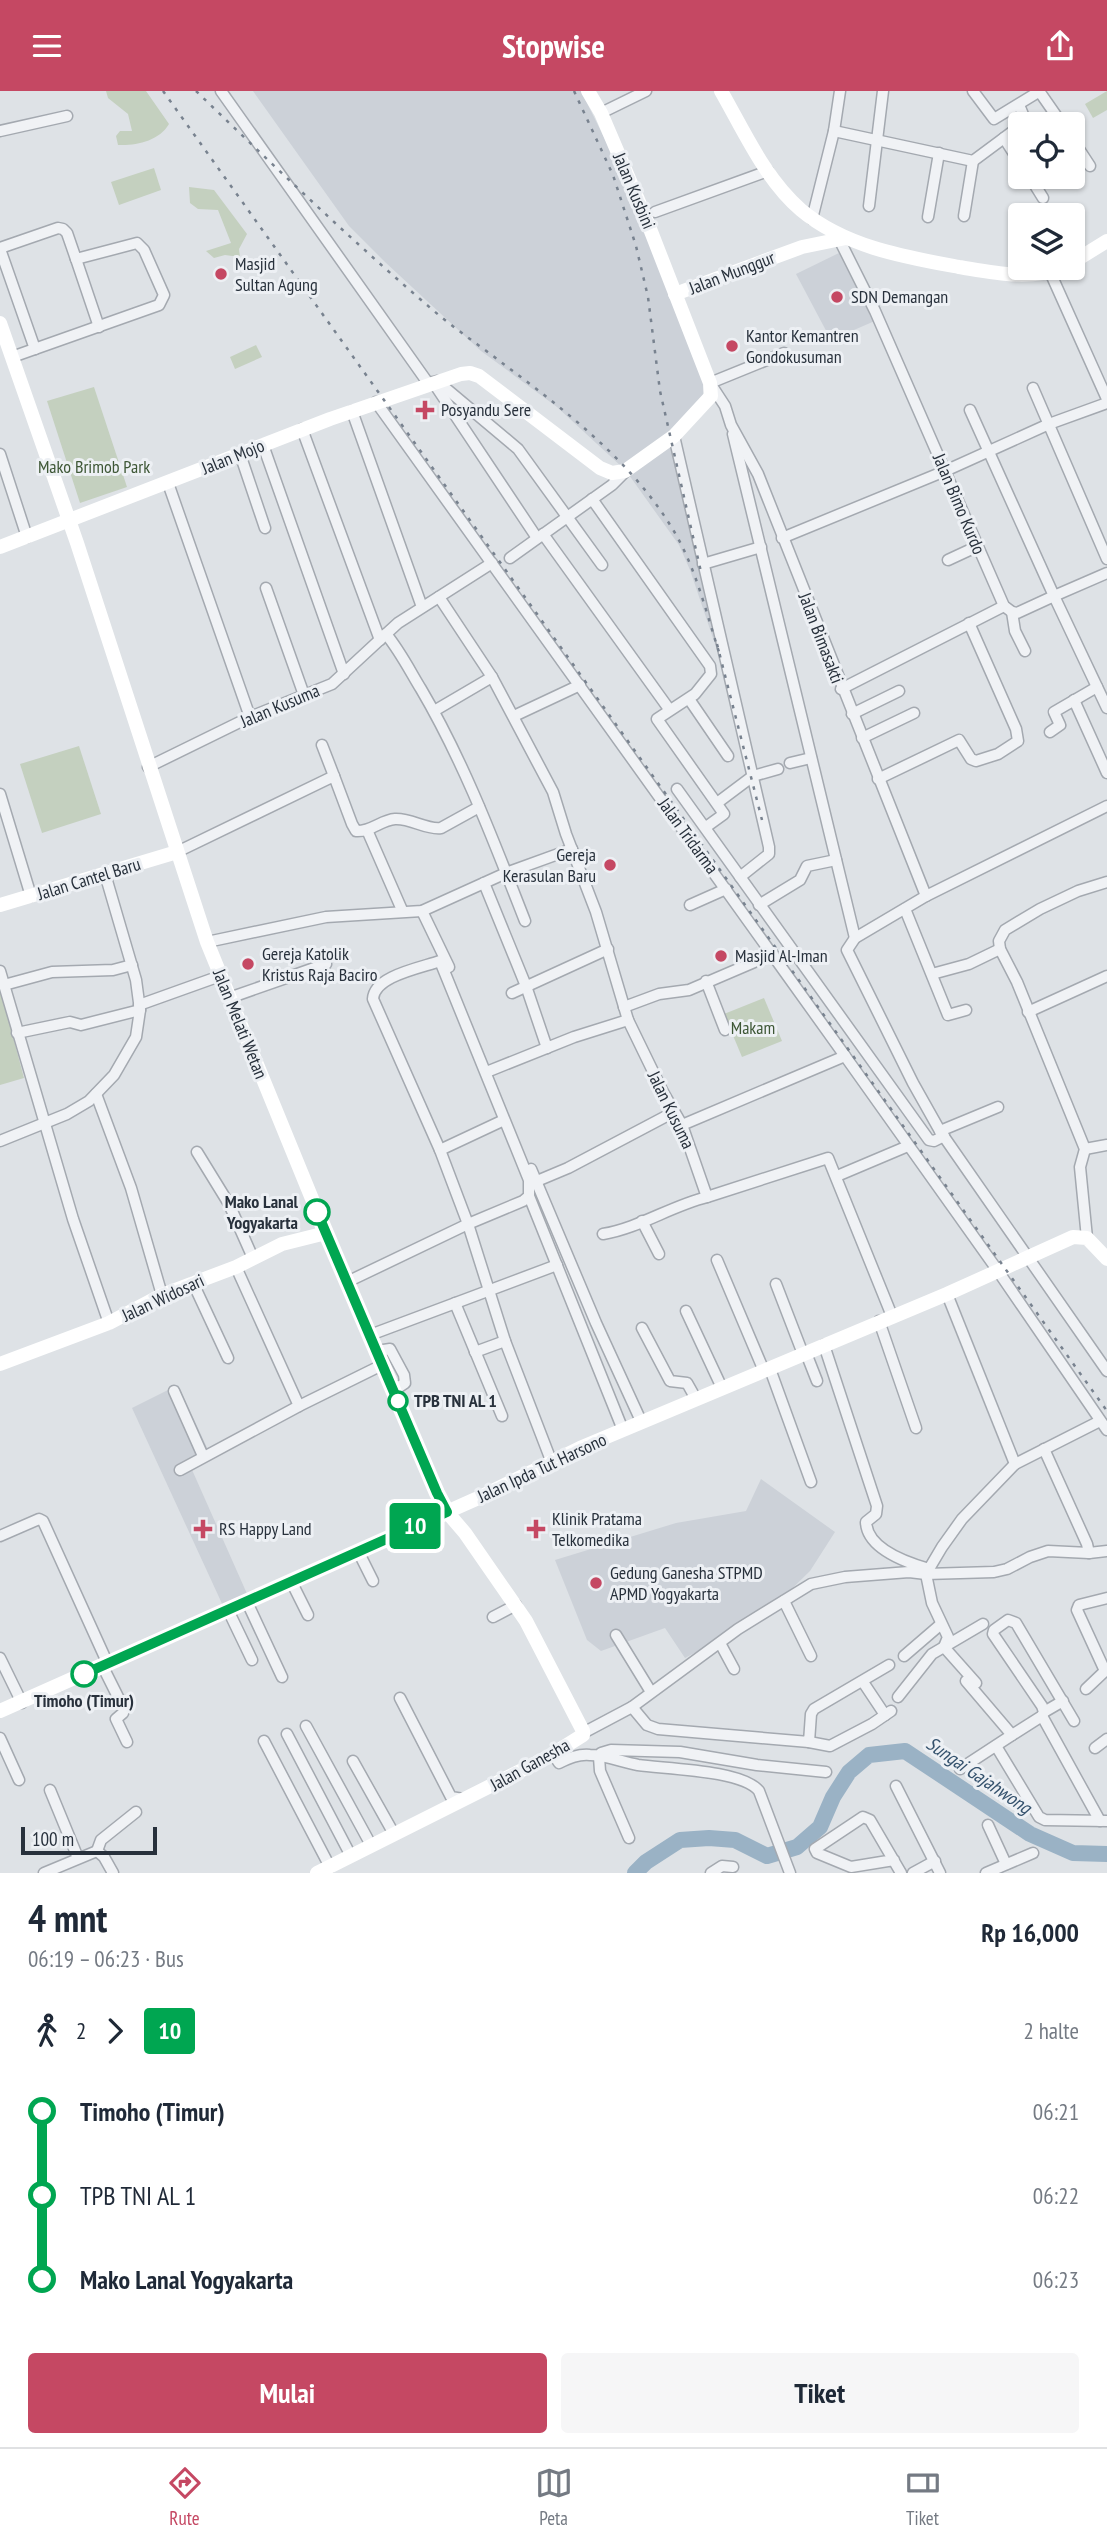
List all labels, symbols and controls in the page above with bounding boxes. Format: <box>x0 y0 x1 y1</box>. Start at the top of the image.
text: Stopwise <box>502 25 605 67</box>
icon: menu <box>28 27 66 65</box>
icon: share <box>1041 27 1079 65</box>
map controls <box>1008 112 1085 280</box>
button: locate <box>1008 112 1085 189</box>
street label: Jalan Kusbini <box>608 148 661 232</box>
button: layers <box>1008 203 1085 280</box>
street label: Jalan Munggur <box>685 246 778 300</box>
place label: Masjid Sultan Agung <box>235 252 318 296</box>
marker: Masjid Sultan Agung <box>213 266 229 282</box>
place label: SDN Demangan <box>851 285 948 308</box>
marker: SDN Demangan <box>829 289 845 305</box>
place label: Kantor Kemantren Gondokusuman <box>746 324 859 368</box>
marker: Kantor Kemantren Gondokusuman <box>724 338 740 354</box>
place label: Posyandu Sere <box>441 398 531 421</box>
marker: Posyandu Sere <box>415 400 435 420</box>
street label: Jalan Mojo <box>197 434 268 480</box>
street label: Jalan Bimo Kurdo <box>928 449 991 558</box>
park label: Mako Brimob Park <box>38 455 150 478</box>
street label: Jalan Bimasakti <box>793 588 849 686</box>
street label: Jalan Kusuma <box>236 679 323 733</box>
street label: Jalan Tridarma <box>653 792 724 878</box>
place label: Gereja Kerasulan Baru <box>503 843 596 887</box>
street label: Jalan Cantel Baru <box>34 852 143 905</box>
marker: Gereja Kerasulan Baru <box>602 857 618 873</box>
place label: Gereja Katolik Kristus Raja Baciro <box>262 942 378 986</box>
place label: Masjid Al-Iman <box>735 944 828 967</box>
marker: Masjid Al-Iman <box>713 948 729 964</box>
marker: Gereja Katolik Kristus Raja Baciro <box>240 956 256 972</box>
street label: Jalan Melati Wetan <box>208 965 273 1082</box>
park label: Makam <box>731 1016 775 1039</box>
street label: Jalan Kusuma <box>642 1066 700 1152</box>
place label: Mako Lanal Yogyakarta <box>225 1190 299 1234</box>
marker: Mako Lanal Yogyakarta <box>304 1199 330 1225</box>
street label: Jalan Widosari <box>117 1269 208 1327</box>
place label: TPB TNI AL 1 <box>414 1389 497 1412</box>
marker: TPB TNI AL 1 <box>388 1391 408 1411</box>
street label: Jalan Ipda Tut Harsono <box>473 1428 610 1508</box>
line badge: 10 <box>384 1503 446 1549</box>
place label: Klinik Pratama Telkomedika <box>552 1507 642 1551</box>
text: 10 <box>404 1510 426 1541</box>
place label: RS Happy Land <box>219 1517 312 1540</box>
marker: RS Happy Land <box>193 1519 213 1539</box>
marker: Klinik Pratama Telkomedika <box>526 1519 546 1539</box>
place label: Gedung Ganesha STPMD APMD Yogyakarta <box>610 1561 763 1605</box>
marker: Gedung Ganesha STPMD APMD Yogyakarta <box>588 1575 604 1591</box>
marker: Timoho (Timur) <box>71 1661 97 1687</box>
place label: Timoho (Timur) <box>34 1689 134 1712</box>
water label: Sungai Gajahwong <box>922 1731 1038 1820</box>
street label: Jalan Ganesha <box>485 1733 573 1796</box>
scale bar <box>21 1824 158 1856</box>
text: 100 m <box>32 1827 74 1851</box>
text: 4 mnt <box>28 1893 107 1942</box>
text: Rp 16,000 <box>981 1916 1079 1949</box>
text: 06:19 – 06:23 · Bus <box>28 1944 184 1973</box>
icon: walk <box>28 2012 66 2050</box>
icon: forward <box>96 2012 134 2050</box>
text: 10 <box>158 2015 181 2046</box>
text: 2 <box>76 2016 86 2045</box>
text: 2 halte <box>1023 2016 1079 2045</box>
text: Timoho (Timur) <box>80 2095 225 2128</box>
text: 06:21 <box>1033 2097 1079 2126</box>
text: TPB TNI AL 1 <box>80 2179 196 2212</box>
text: 06:22 <box>1033 2181 1079 2210</box>
text: Mako Lanal Yogyakarta <box>80 2263 293 2296</box>
text: 06:23 <box>1033 2265 1079 2294</box>
button: Mulai <box>28 2353 547 2433</box>
button: Tiket <box>561 2353 1079 2433</box>
tab: Rute <box>166 2464 204 2530</box>
tab: Peta <box>535 2464 573 2530</box>
tab: Tiket <box>904 2464 942 2530</box>

